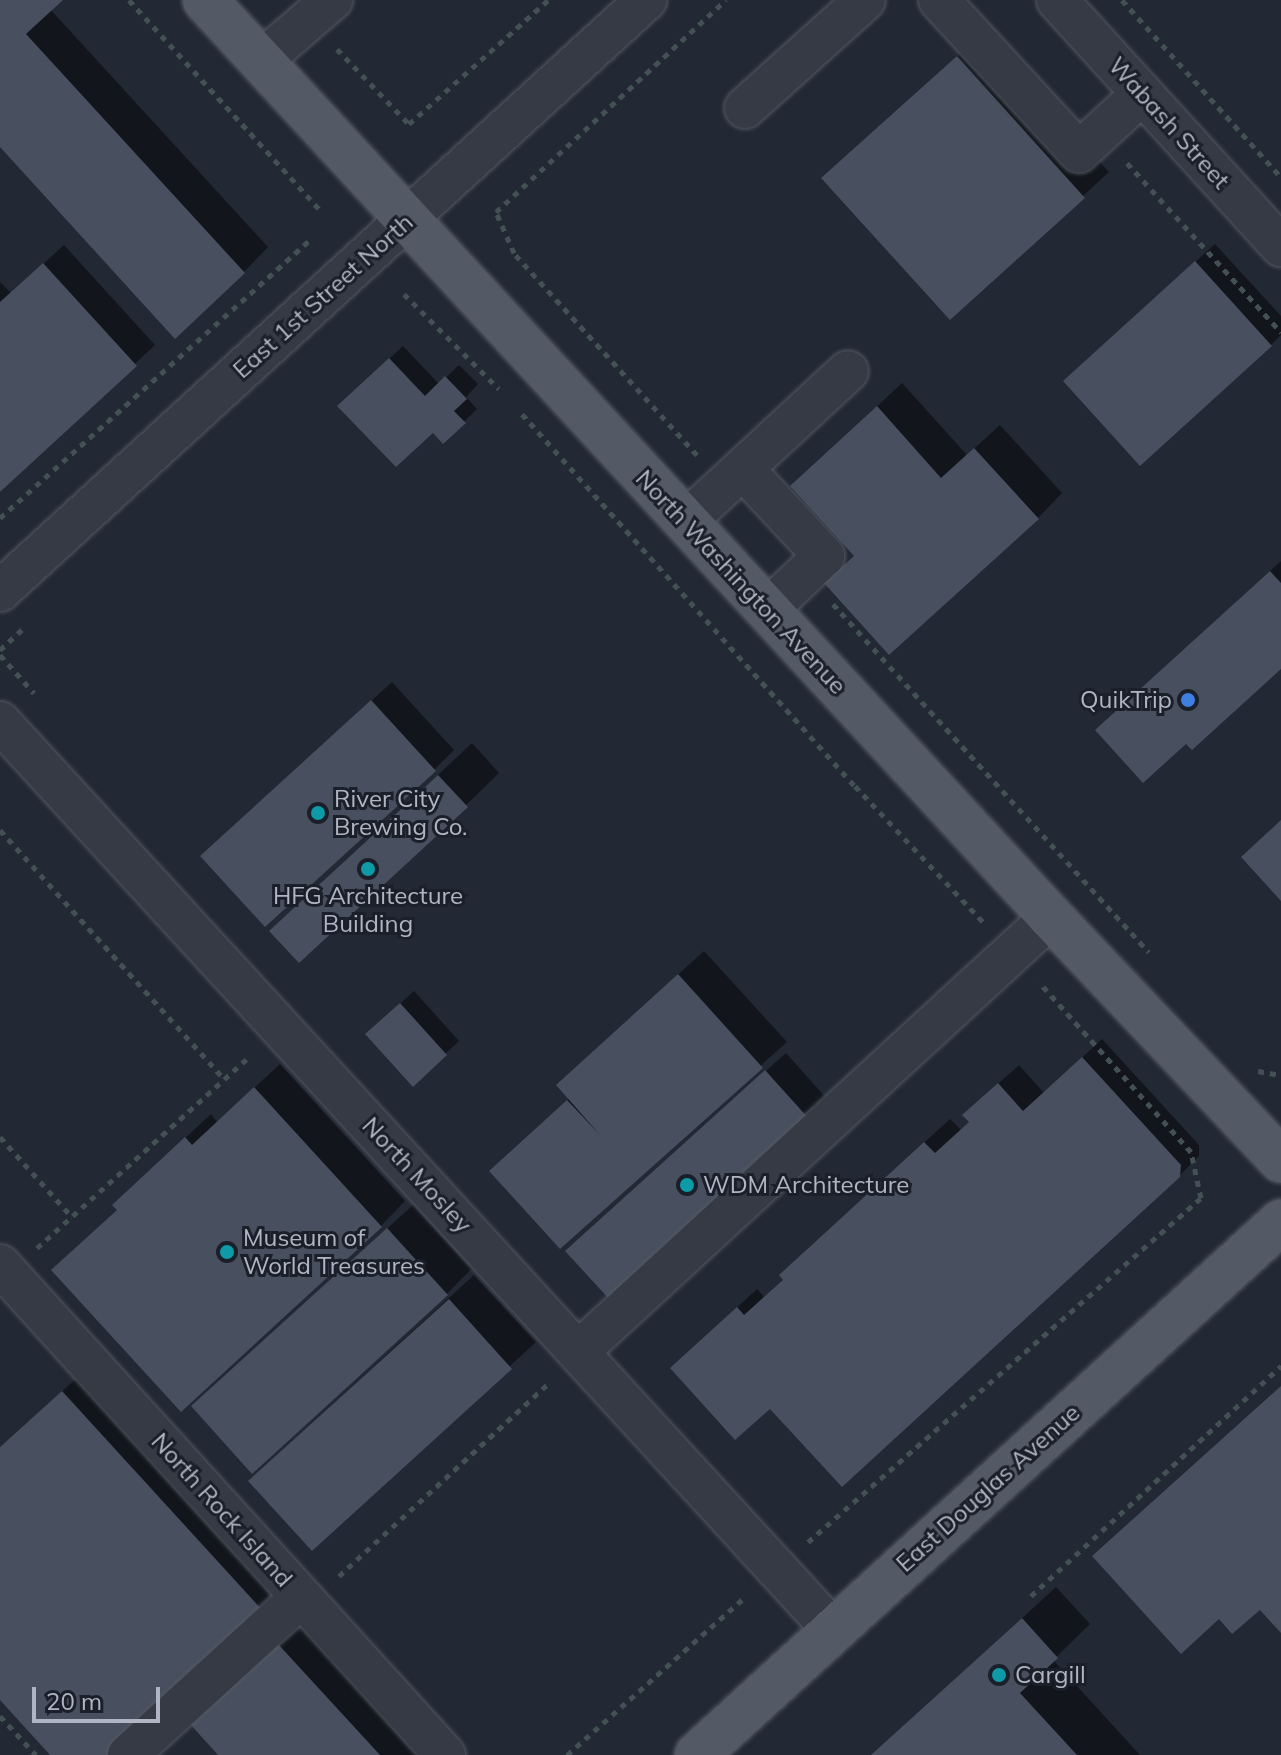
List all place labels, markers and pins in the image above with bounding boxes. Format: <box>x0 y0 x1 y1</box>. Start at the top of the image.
place label: QuikTrip <box>1080 686 1172 714</box>
marker: QuikTrip <box>1179 691 1197 709</box>
place label: River City Brewing Co. <box>334 785 467 841</box>
marker: River City Brewing Co. <box>309 804 327 822</box>
marker: HFG Architecture Building <box>359 860 377 878</box>
place label: HFG Architecture Building <box>273 882 463 938</box>
place label: WDM Architecture <box>703 1171 909 1199</box>
marker: WDM Architecture <box>678 1176 696 1194</box>
place label: Museum of World Treasures <box>243 1224 425 1280</box>
marker: Museum of World Treasures <box>218 1243 236 1261</box>
place label: Cargill <box>1015 1661 1086 1689</box>
marker: Cargill <box>990 1666 1008 1684</box>

